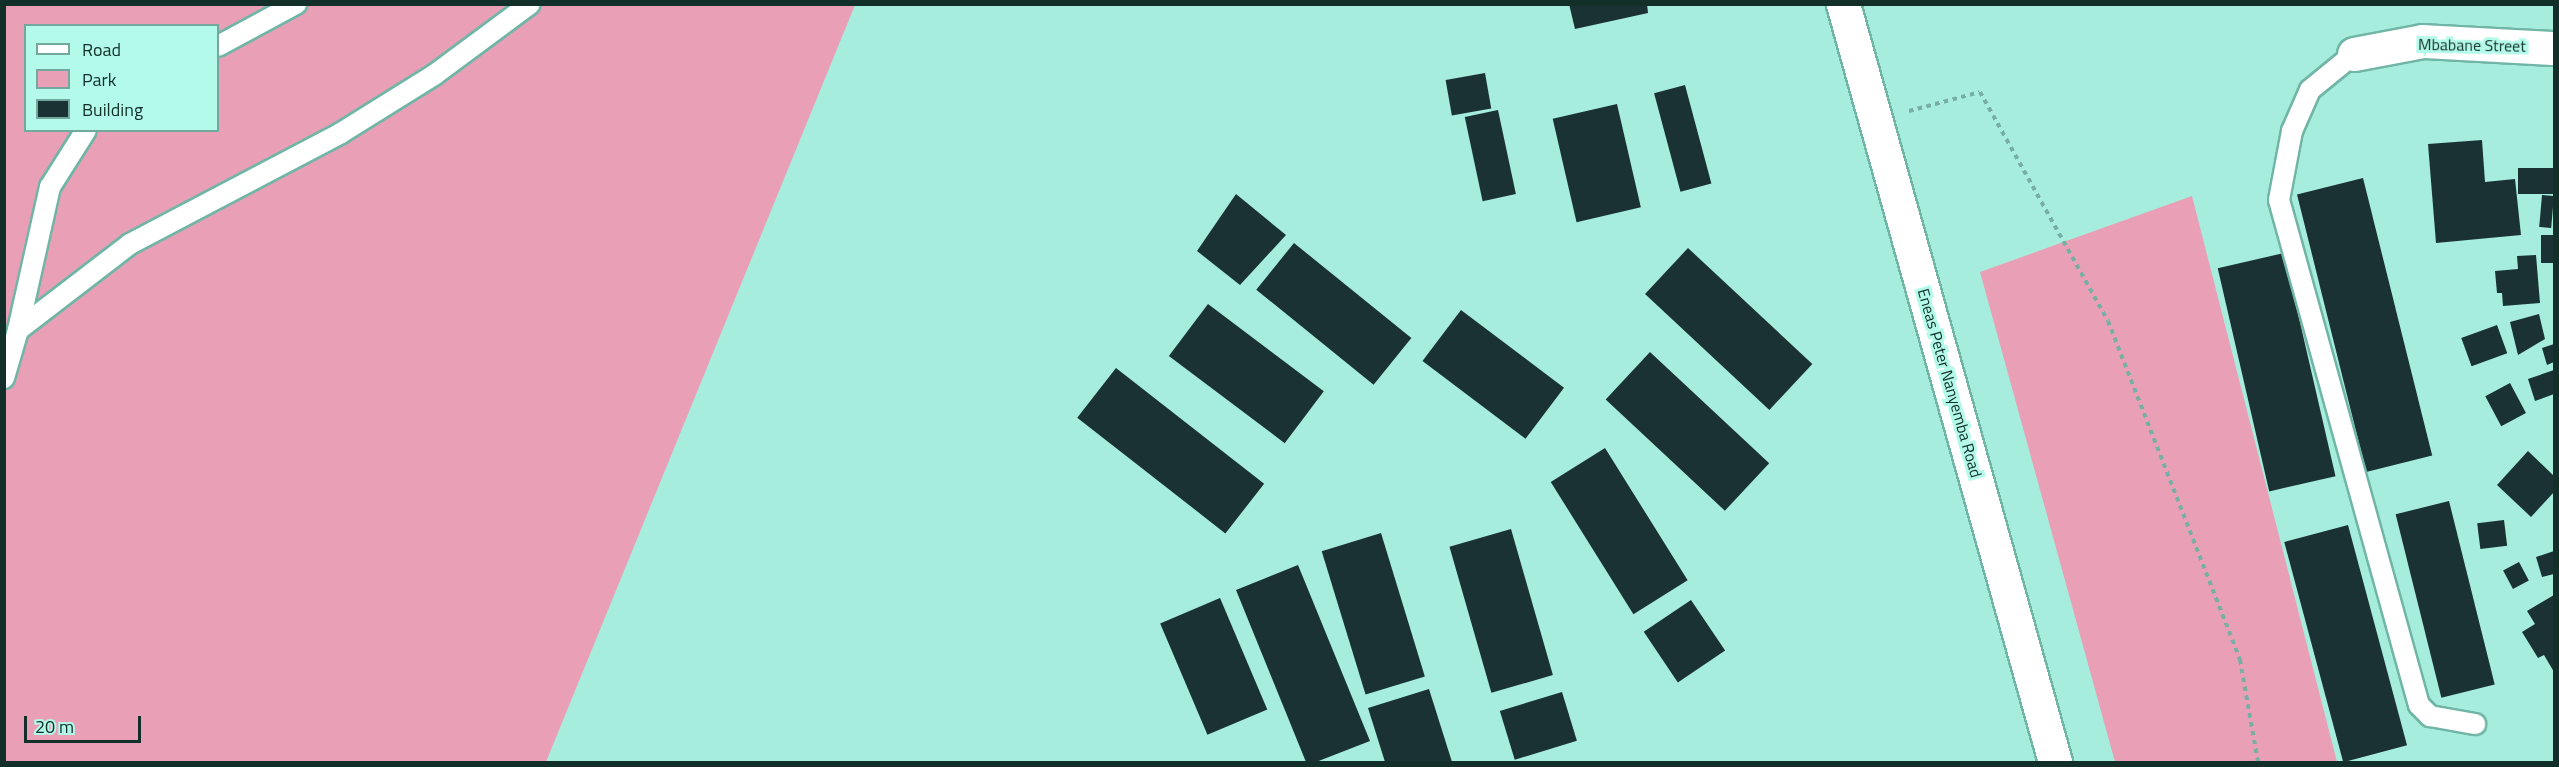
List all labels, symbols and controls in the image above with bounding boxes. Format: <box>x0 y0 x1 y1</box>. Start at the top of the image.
legend <box>24 24 219 132</box>
street label: Mbabane Street <box>2418 34 2526 56</box>
text: Road <box>82 36 121 63</box>
text: Park <box>82 66 116 93</box>
text: Building <box>82 96 143 123</box>
street label: Eneas Peter Nanyemba Road <box>1914 286 1986 480</box>
scale bar <box>27 704 144 742</box>
text: 20 m <box>35 713 74 740</box>

